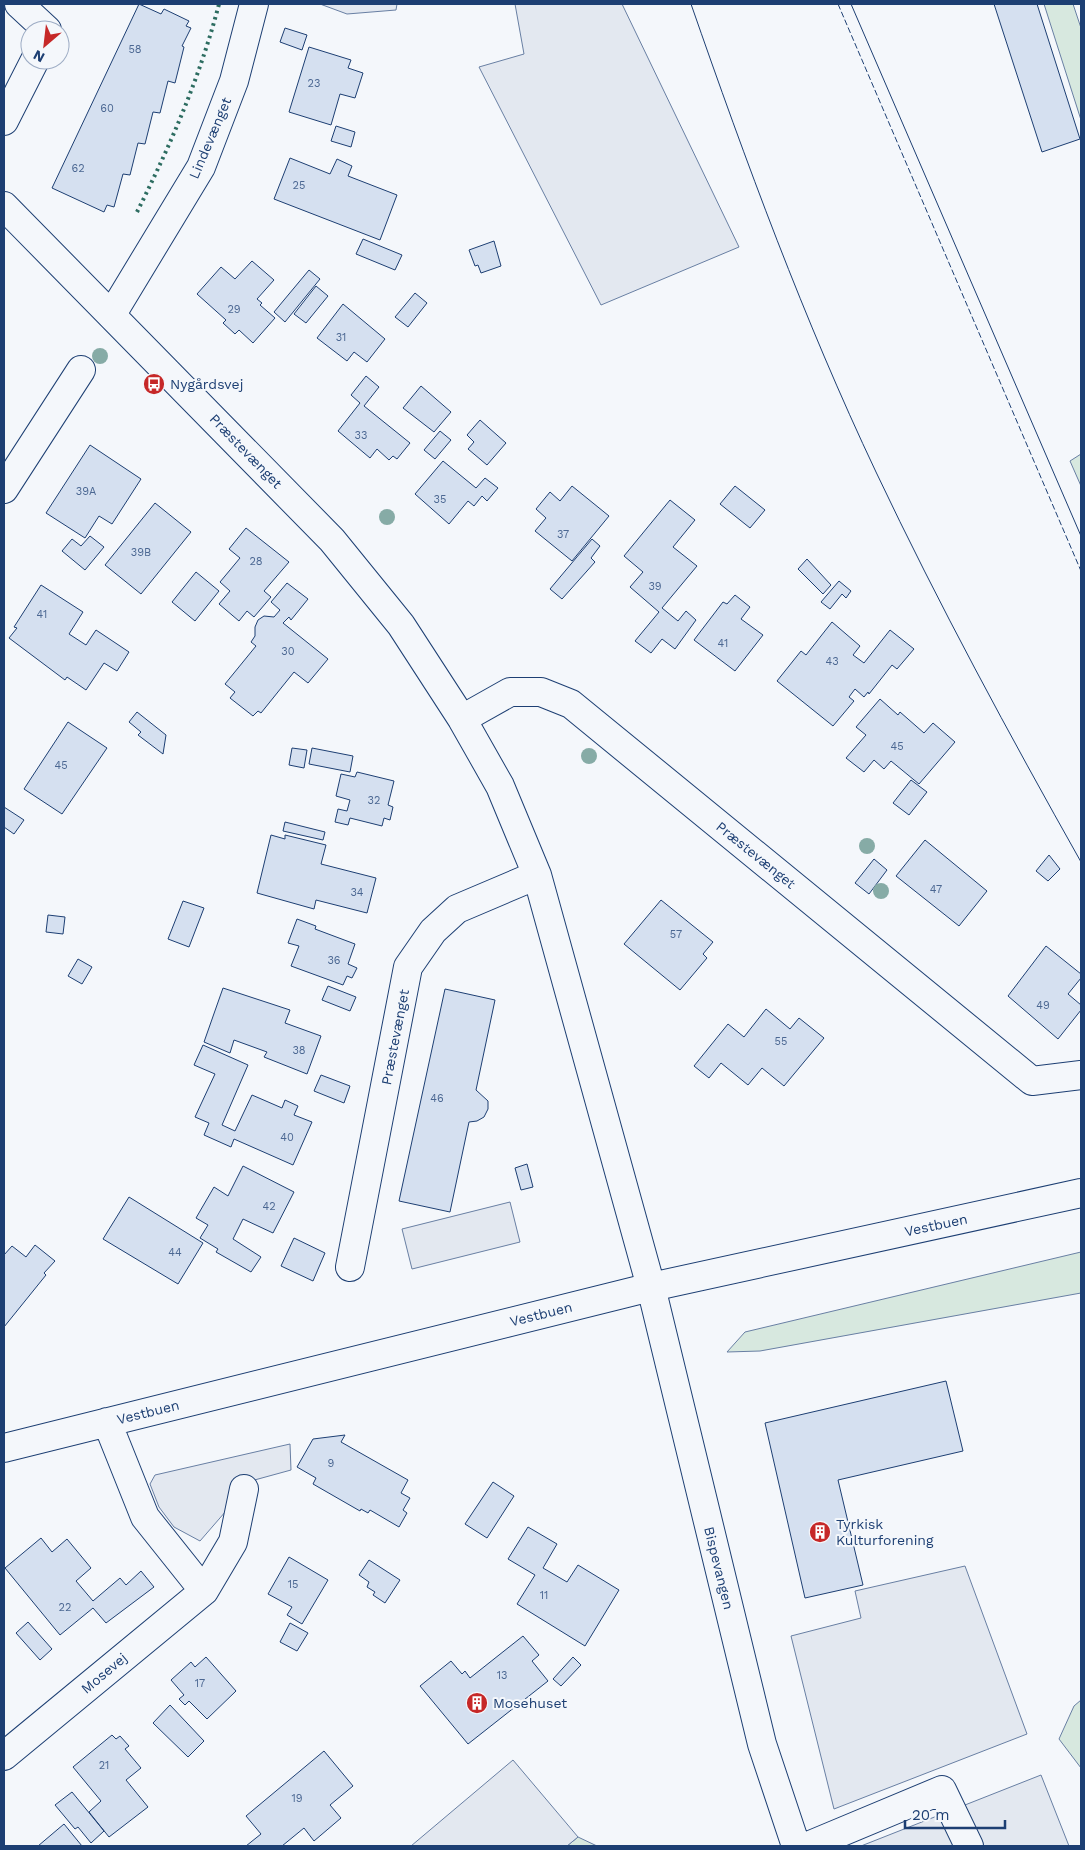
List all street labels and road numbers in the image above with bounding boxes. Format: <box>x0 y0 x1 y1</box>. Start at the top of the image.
street label: Lindevænget <box>186 95 234 181</box>
street label: Præstevænget <box>206 410 286 492</box>
street label: Præstevænget <box>713 818 799 892</box>
street label: Præstevænget <box>378 988 412 1086</box>
street label: Vestbuen <box>903 1211 969 1239</box>
street label: Vestbuen <box>508 1299 574 1329</box>
street label: Vestbuen <box>115 1397 181 1427</box>
street label: Bispevangen <box>701 1525 737 1611</box>
street label: Mosevej <box>78 1649 130 1697</box>

